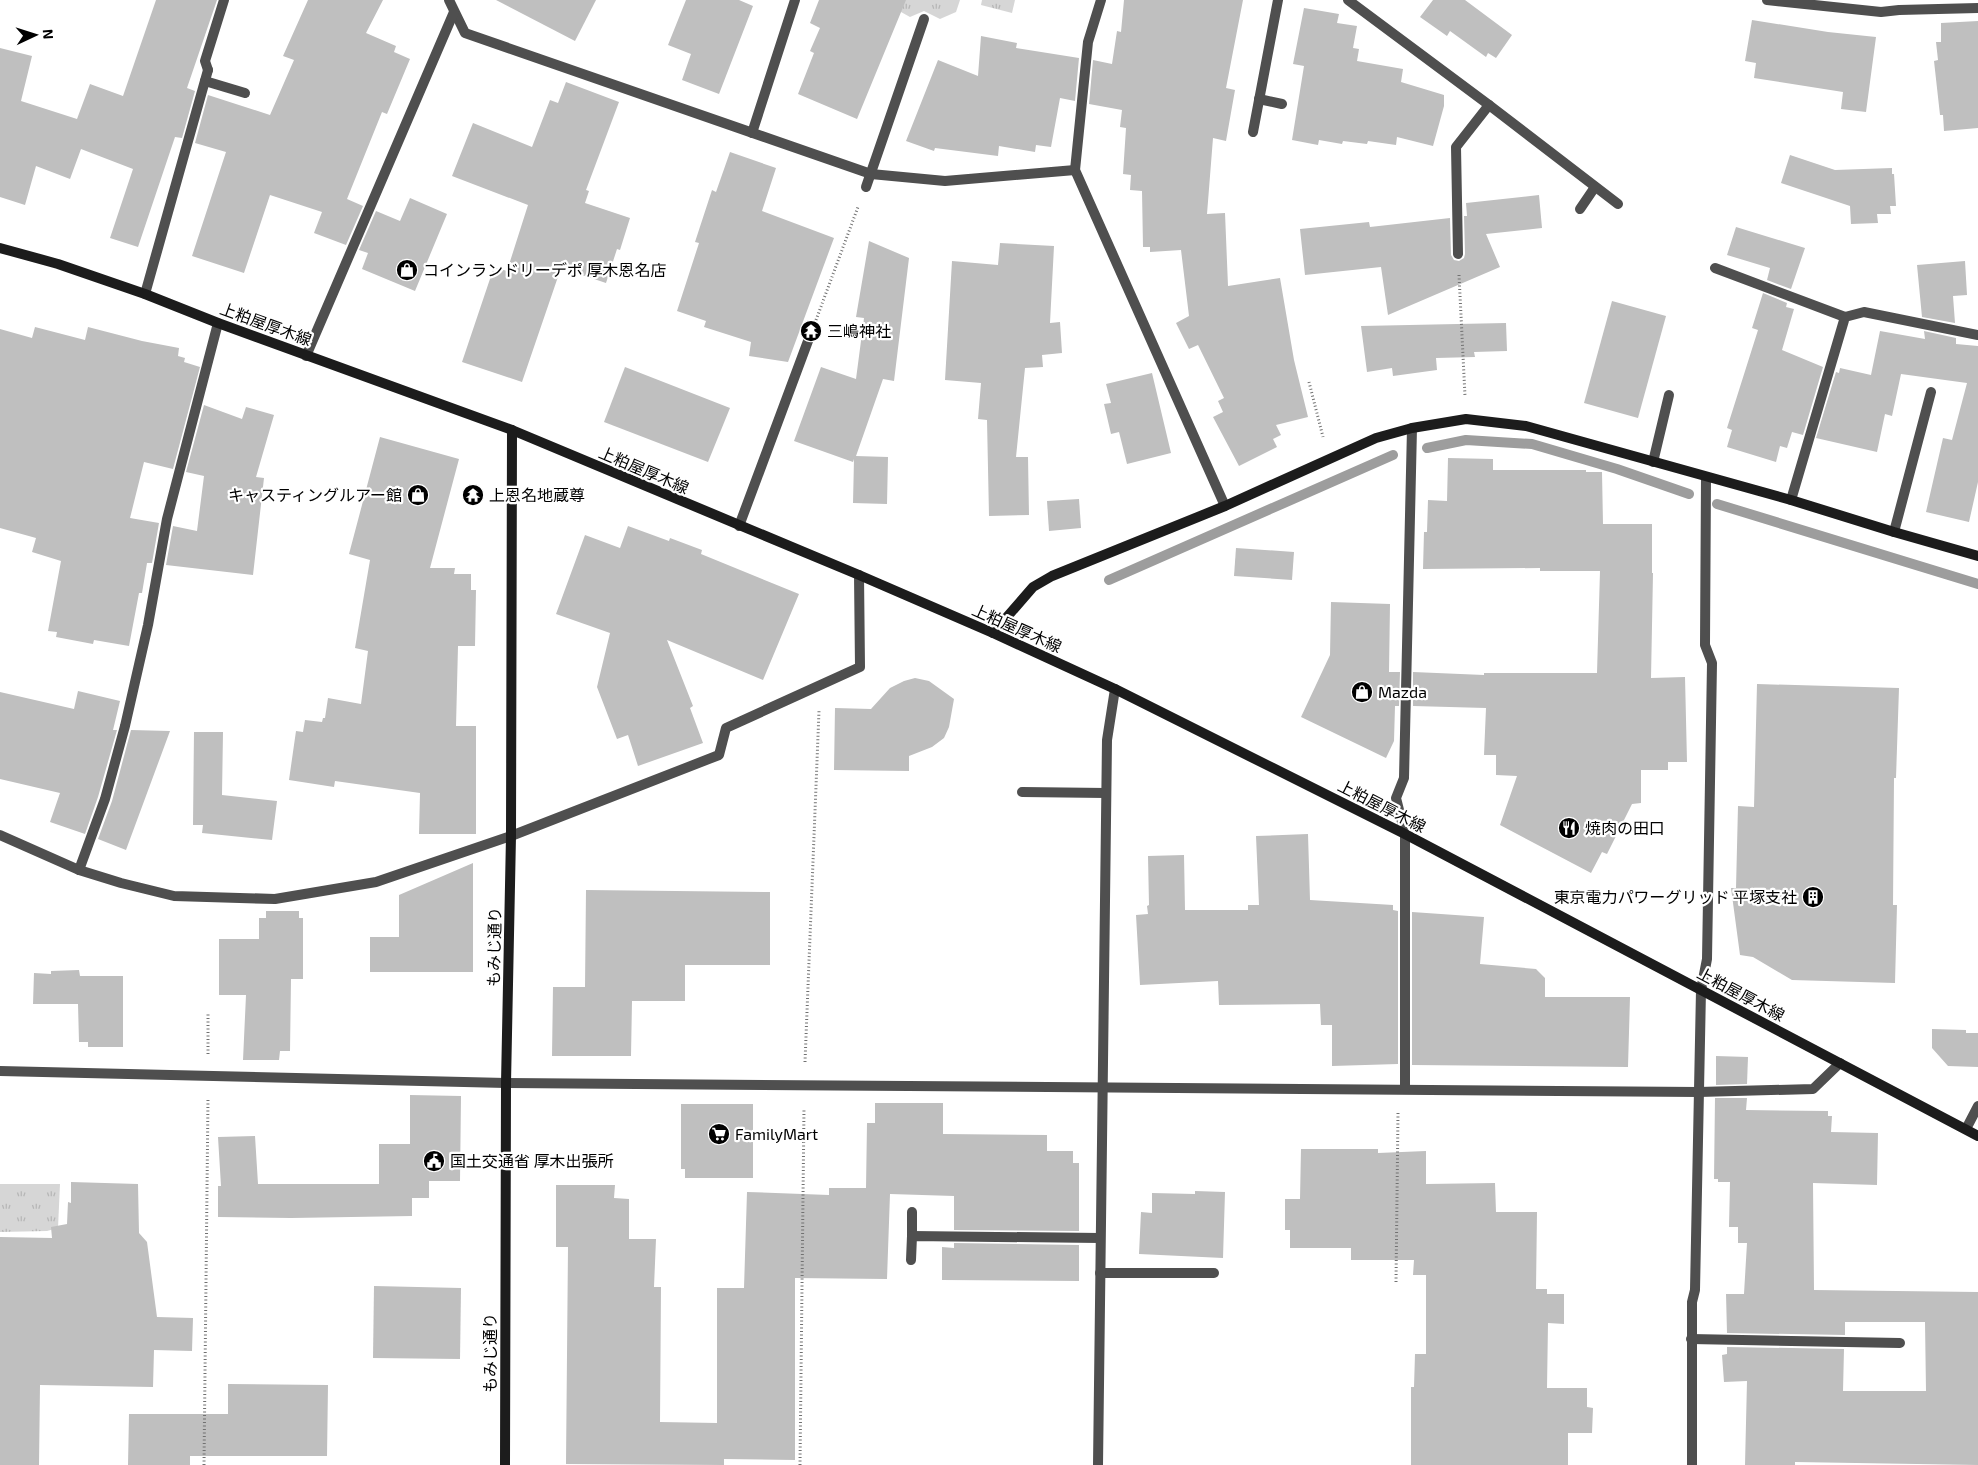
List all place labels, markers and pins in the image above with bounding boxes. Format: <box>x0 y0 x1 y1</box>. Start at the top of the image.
shop icon: コインランドリーデポ 厚木恩名店 <box>395 258 419 282</box>
place label: コインランドリーデポ 厚木恩名店 <box>423 260 667 279</box>
temple icon: 三嶋神社 <box>799 319 823 343</box>
place label: 三嶋神社 <box>827 321 891 340</box>
shop icon: キャスティングルアー館 <box>406 483 430 507</box>
temple icon: 上恩名地蔵尊 <box>461 483 485 507</box>
place label: キャスティングルアー館 <box>228 485 402 504</box>
place label: 上恩名地蔵尊 <box>489 485 585 504</box>
shop icon: Mazda <box>1350 680 1374 704</box>
place label: Mazda <box>1378 682 1427 701</box>
restaurant icon: 焼肉の田口 <box>1557 816 1581 840</box>
place label: 焼肉の田口 <box>1585 818 1665 837</box>
building icon: 東京電力パワーグリッド 平塚支社 <box>1801 885 1825 909</box>
place label: 東京電力パワーグリッド 平塚支社 <box>1553 887 1797 906</box>
supermarket icon: FamilyMart <box>707 1122 731 1146</box>
place label: FamilyMart <box>735 1124 818 1143</box>
public building icon: 国土交通省 厚木出張所 <box>422 1149 446 1173</box>
place label: 国土交通省 厚木出張所 <box>450 1151 614 1170</box>

